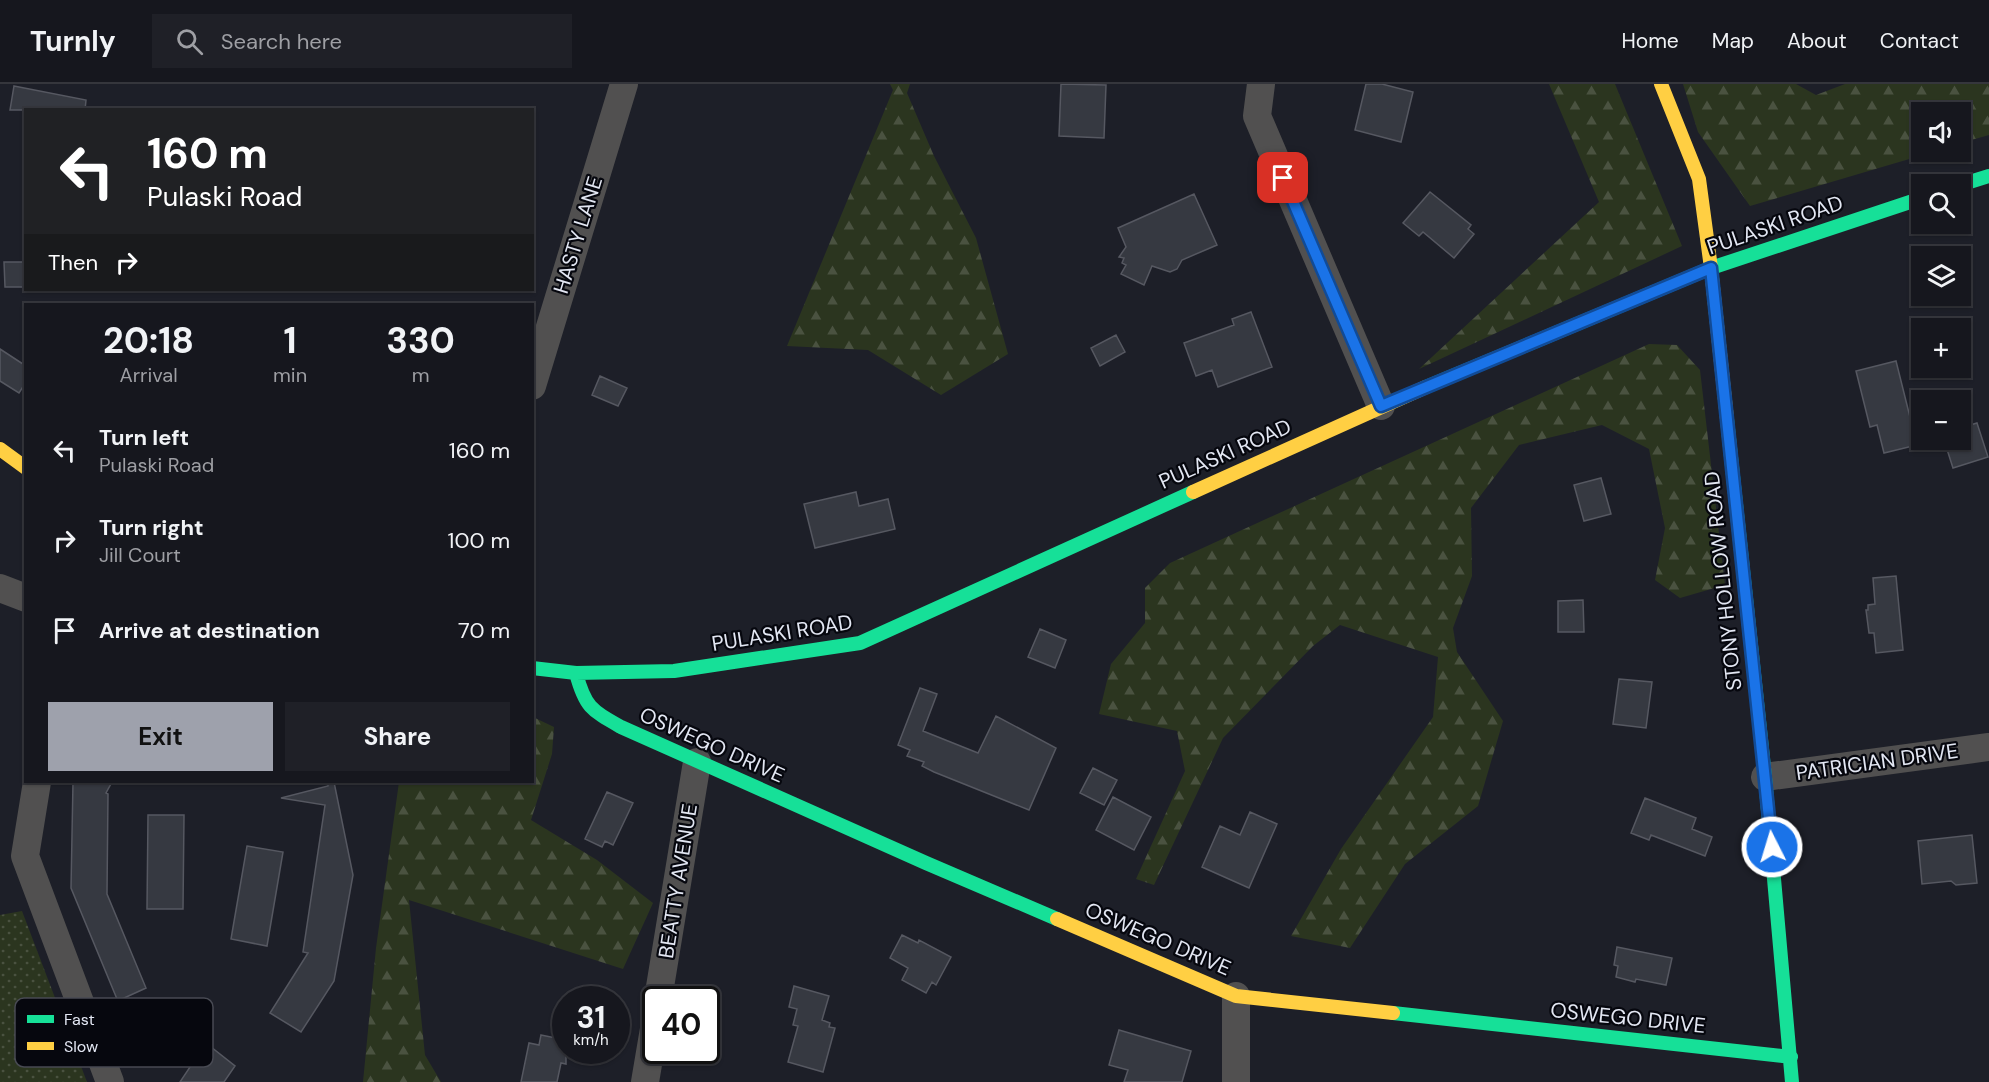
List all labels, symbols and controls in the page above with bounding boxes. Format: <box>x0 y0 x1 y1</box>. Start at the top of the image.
search box <box>152 14 572 68</box>
text: Turnly <box>30 23 116 60</box>
icon: search <box>173 25 206 58</box>
text: Search here <box>221 27 342 56</box>
text: Home <box>1621 27 1679 55</box>
text: Map <box>1712 27 1754 55</box>
text: About <box>1787 27 1847 55</box>
text: Contact <box>1880 27 1959 55</box>
map controls <box>1911 102 1971 450</box>
button: sound <box>1911 102 1971 162</box>
text: 160 m <box>147 126 268 181</box>
icon: left <box>48 132 126 210</box>
pin <box>1257 152 1308 203</box>
icon: arrive <box>1266 161 1299 194</box>
street label: HASTY LANE <box>547 173 609 297</box>
button: search <box>1911 174 1971 234</box>
text: Pulaski Road <box>147 179 303 214</box>
street label: PULASKI ROAD <box>1703 189 1847 261</box>
icon: right <box>110 246 143 279</box>
button: layers <box>1911 246 1971 306</box>
text: Then <box>48 248 98 277</box>
text: 20:18 <box>103 317 194 364</box>
text: 1 <box>284 317 297 364</box>
text: 330 <box>386 317 455 364</box>
button: + <box>1911 318 1971 378</box>
text: Arrival <box>119 362 178 388</box>
text: min <box>273 362 307 388</box>
text: m <box>412 362 429 388</box>
button: − <box>1911 390 1971 450</box>
street label: PULASKI ROAD <box>1154 412 1296 496</box>
text: Turn left <box>99 423 189 452</box>
icon: left <box>48 434 81 467</box>
text: 160 m <box>449 436 510 465</box>
text: Pulaski Road <box>99 452 214 478</box>
street label: STONY HOLLOW ROAD <box>1698 470 1748 692</box>
text: Turn right <box>99 513 204 542</box>
icon: right <box>48 524 81 557</box>
text: 100 m <box>448 526 510 555</box>
text: Jill Court <box>99 542 181 568</box>
street label: PULASKI ROAD <box>710 608 854 658</box>
icon: arrive <box>48 614 81 647</box>
text: Arrive at destination <box>99 616 320 645</box>
text: 70 m <box>458 616 510 645</box>
street label: OSWEGO DRIVE <box>635 701 789 789</box>
button: Exit <box>48 702 273 771</box>
button: Share <box>285 702 510 771</box>
street label: PATRICIAN DRIVE <box>1794 737 1960 787</box>
street label: BEATTY AVENUE <box>652 802 704 960</box>
position arrow <box>1740 815 1804 879</box>
street label: OSWEGO DRIVE <box>1081 896 1235 982</box>
speed limit sign: 40 <box>642 986 720 1064</box>
street label: OSWEGO DRIVE <box>1549 996 1707 1040</box>
legend <box>15 998 213 1067</box>
text: 31 <box>577 998 605 1037</box>
text: Fast <box>64 1009 95 1030</box>
text: km/h <box>573 1030 609 1050</box>
text: Slow <box>64 1036 98 1057</box>

